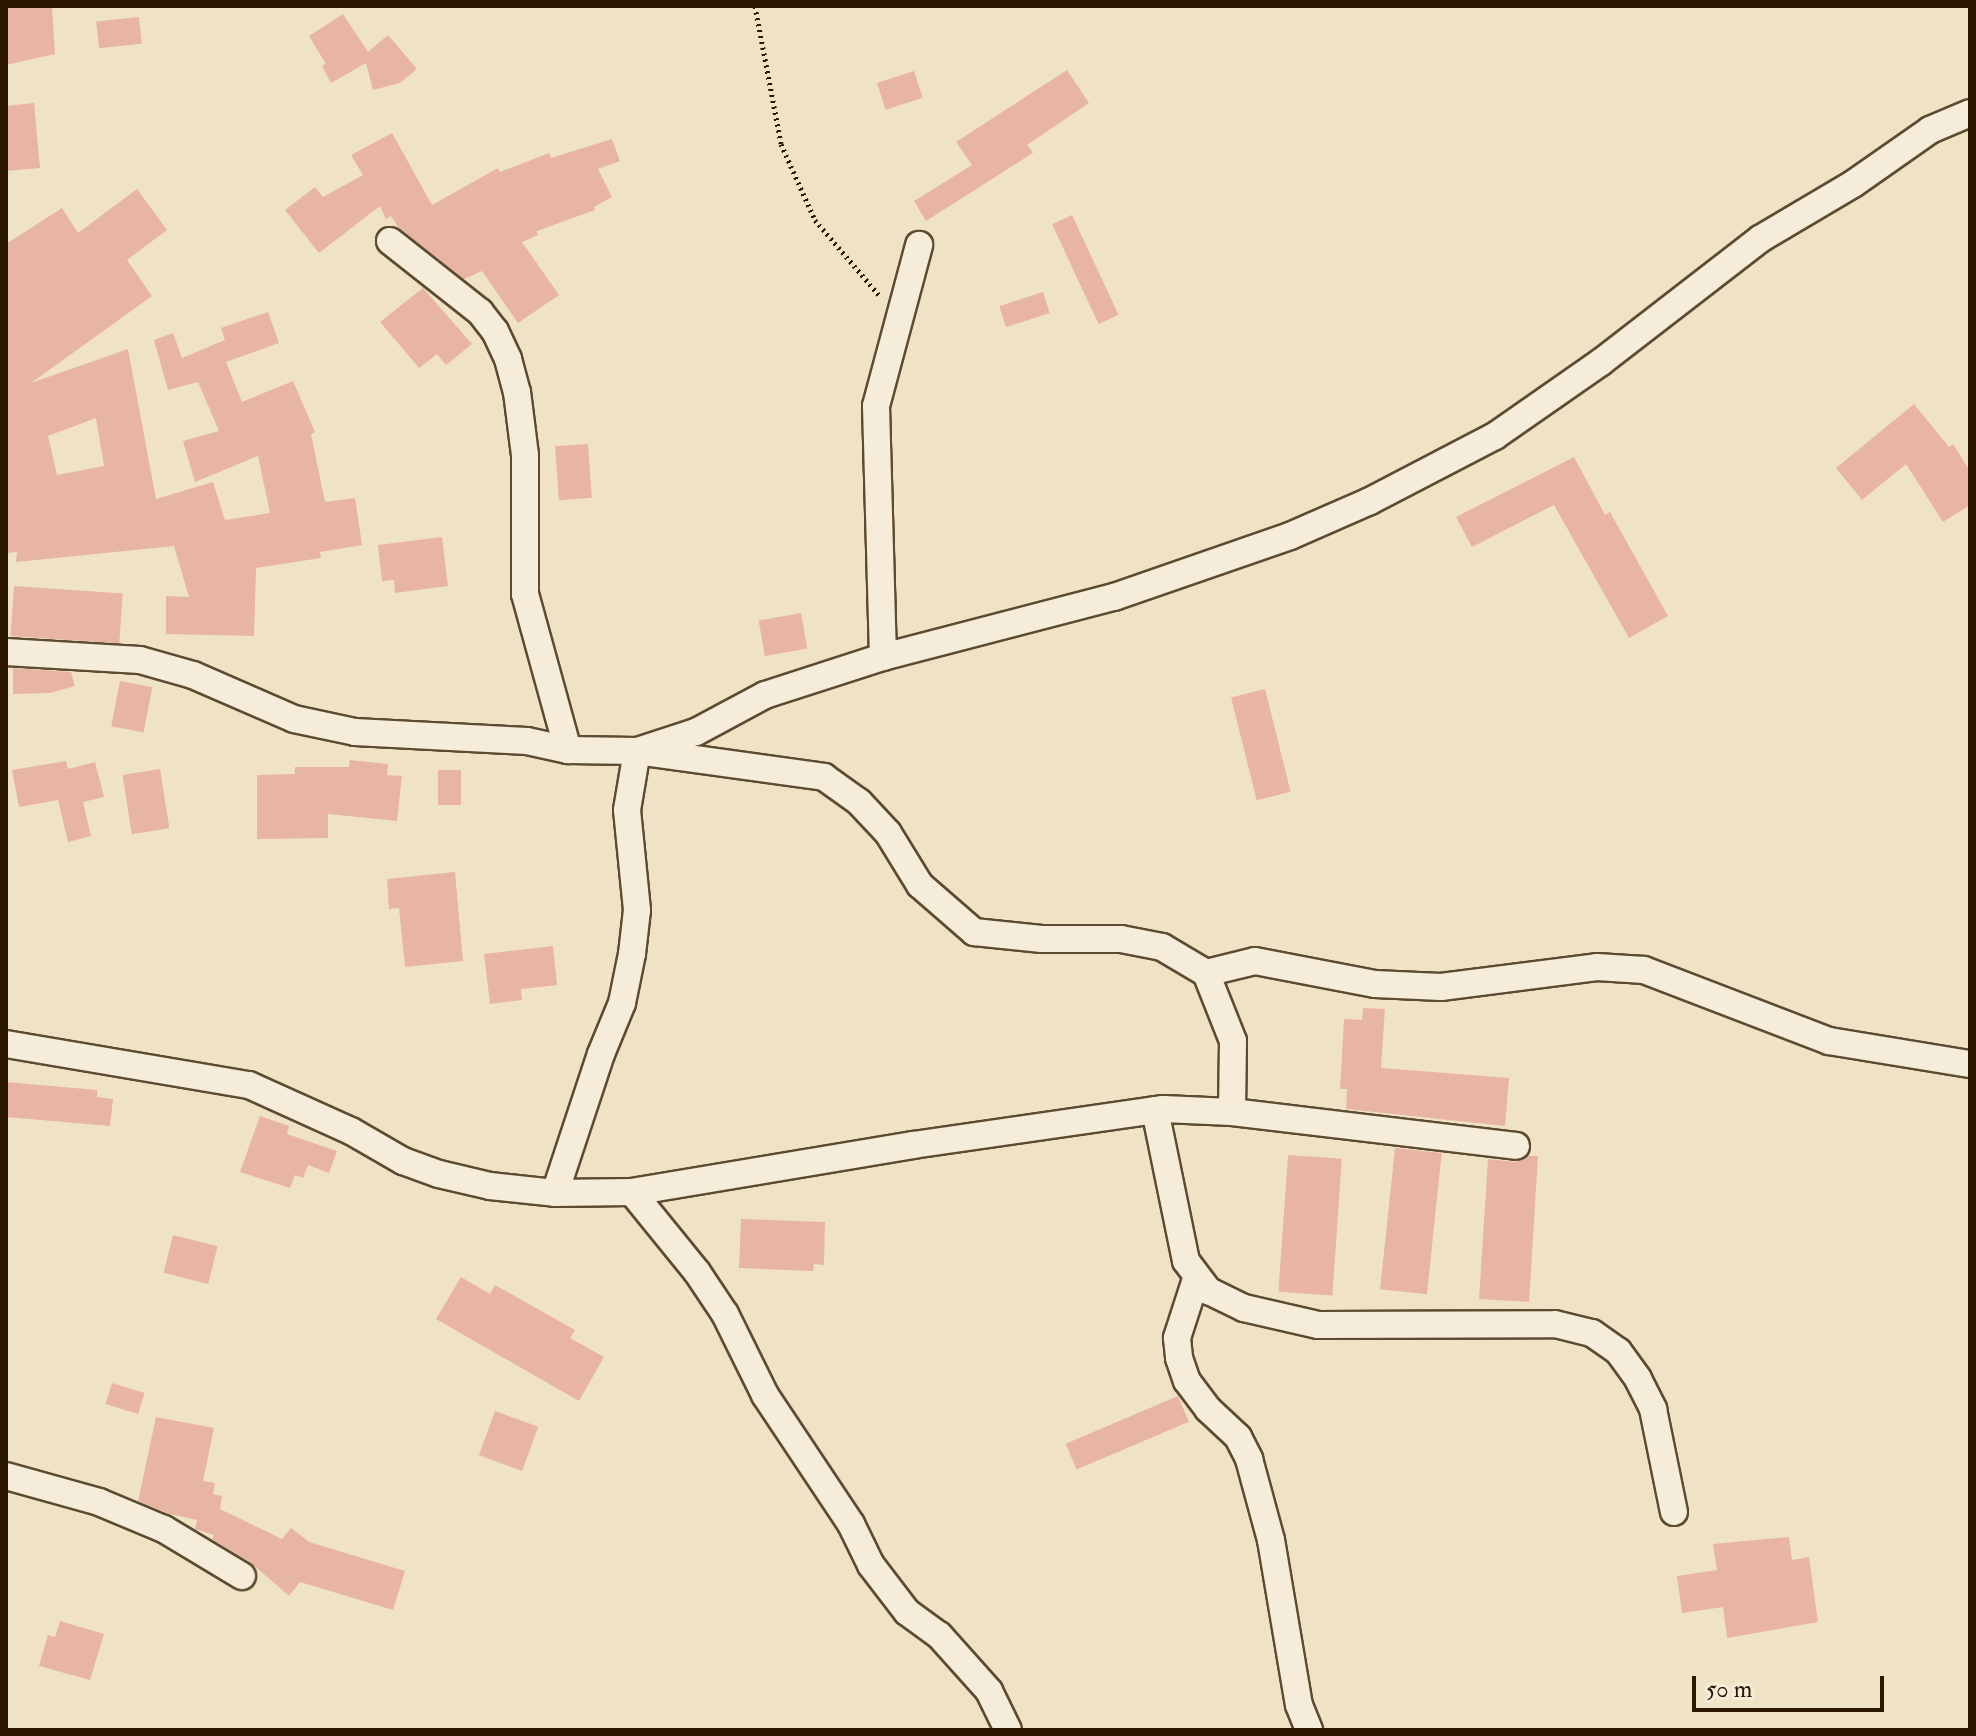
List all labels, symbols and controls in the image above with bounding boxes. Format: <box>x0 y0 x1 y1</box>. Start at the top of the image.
scale bar <box>1696 1660 1888 1710</box>
text: 50 m <box>1706 1674 1752 1705</box>

